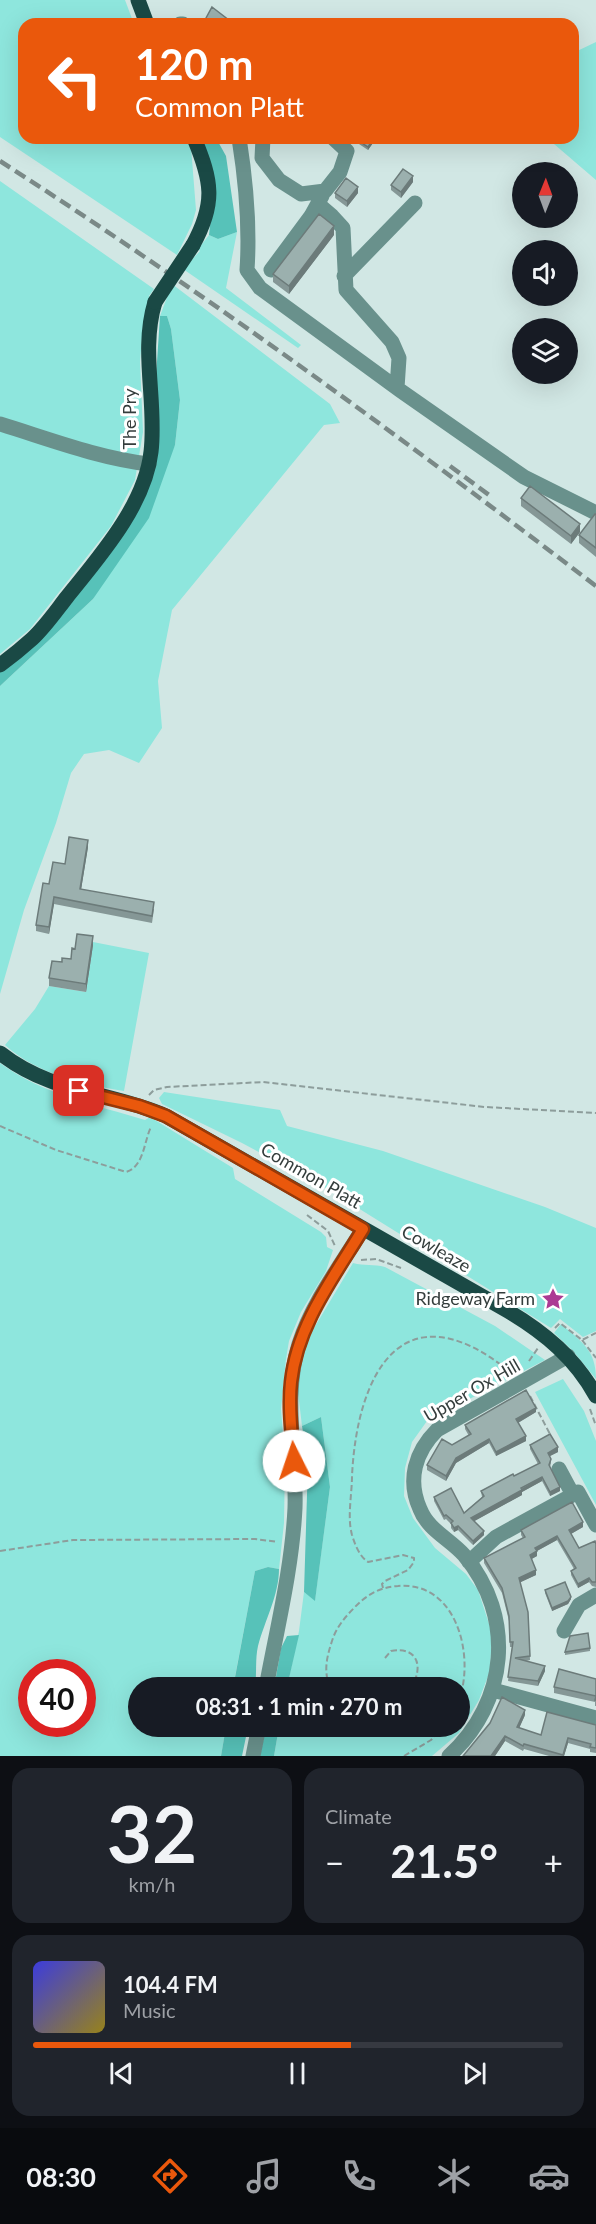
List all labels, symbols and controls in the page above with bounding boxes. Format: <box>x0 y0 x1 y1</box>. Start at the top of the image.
text: 120 m <box>135 39 253 89</box>
icon: left <box>36 42 114 120</box>
text: Common Platt <box>135 90 304 123</box>
north arrow <box>512 162 578 228</box>
map controls <box>512 162 578 384</box>
button: sound <box>512 240 578 306</box>
button: layers <box>512 318 578 384</box>
street label: The Pry <box>118 388 140 450</box>
pin <box>53 1065 104 1116</box>
icon: arrive <box>62 1074 95 1107</box>
street label: Common Platt <box>257 1137 366 1213</box>
street label: Cowleaze <box>398 1220 475 1277</box>
place icon: Ridgeway Farm <box>540 1286 566 1312</box>
place label: Ridgeway Farm <box>415 1287 535 1309</box>
street label: Upper Ox Hill <box>419 1354 524 1427</box>
position arrow <box>262 1429 326 1493</box>
speed limit sign: 40 <box>18 1659 96 1737</box>
text: 08:31 · 1 min · 270 m <box>196 1693 402 1720</box>
text: 32 <box>107 1786 197 1880</box>
text: Climate <box>325 1804 392 1828</box>
text: 21.5° <box>390 1834 498 1888</box>
text: − <box>325 1842 344 1882</box>
text: + <box>544 1842 563 1882</box>
text: km/h <box>129 1872 175 1896</box>
text: 104.4 FM <box>123 1971 218 1998</box>
text: Music <box>123 1998 176 2022</box>
icon: previous <box>105 2057 138 2090</box>
icon: pause <box>281 2057 314 2090</box>
icon: next <box>458 2057 491 2090</box>
icon: directions <box>149 2155 191 2197</box>
icon: music <box>243 2155 285 2197</box>
icon: phone <box>338 2155 380 2197</box>
icon: climate <box>433 2155 475 2197</box>
icon: car <box>528 2155 570 2197</box>
text: 08:30 <box>26 2160 96 2193</box>

